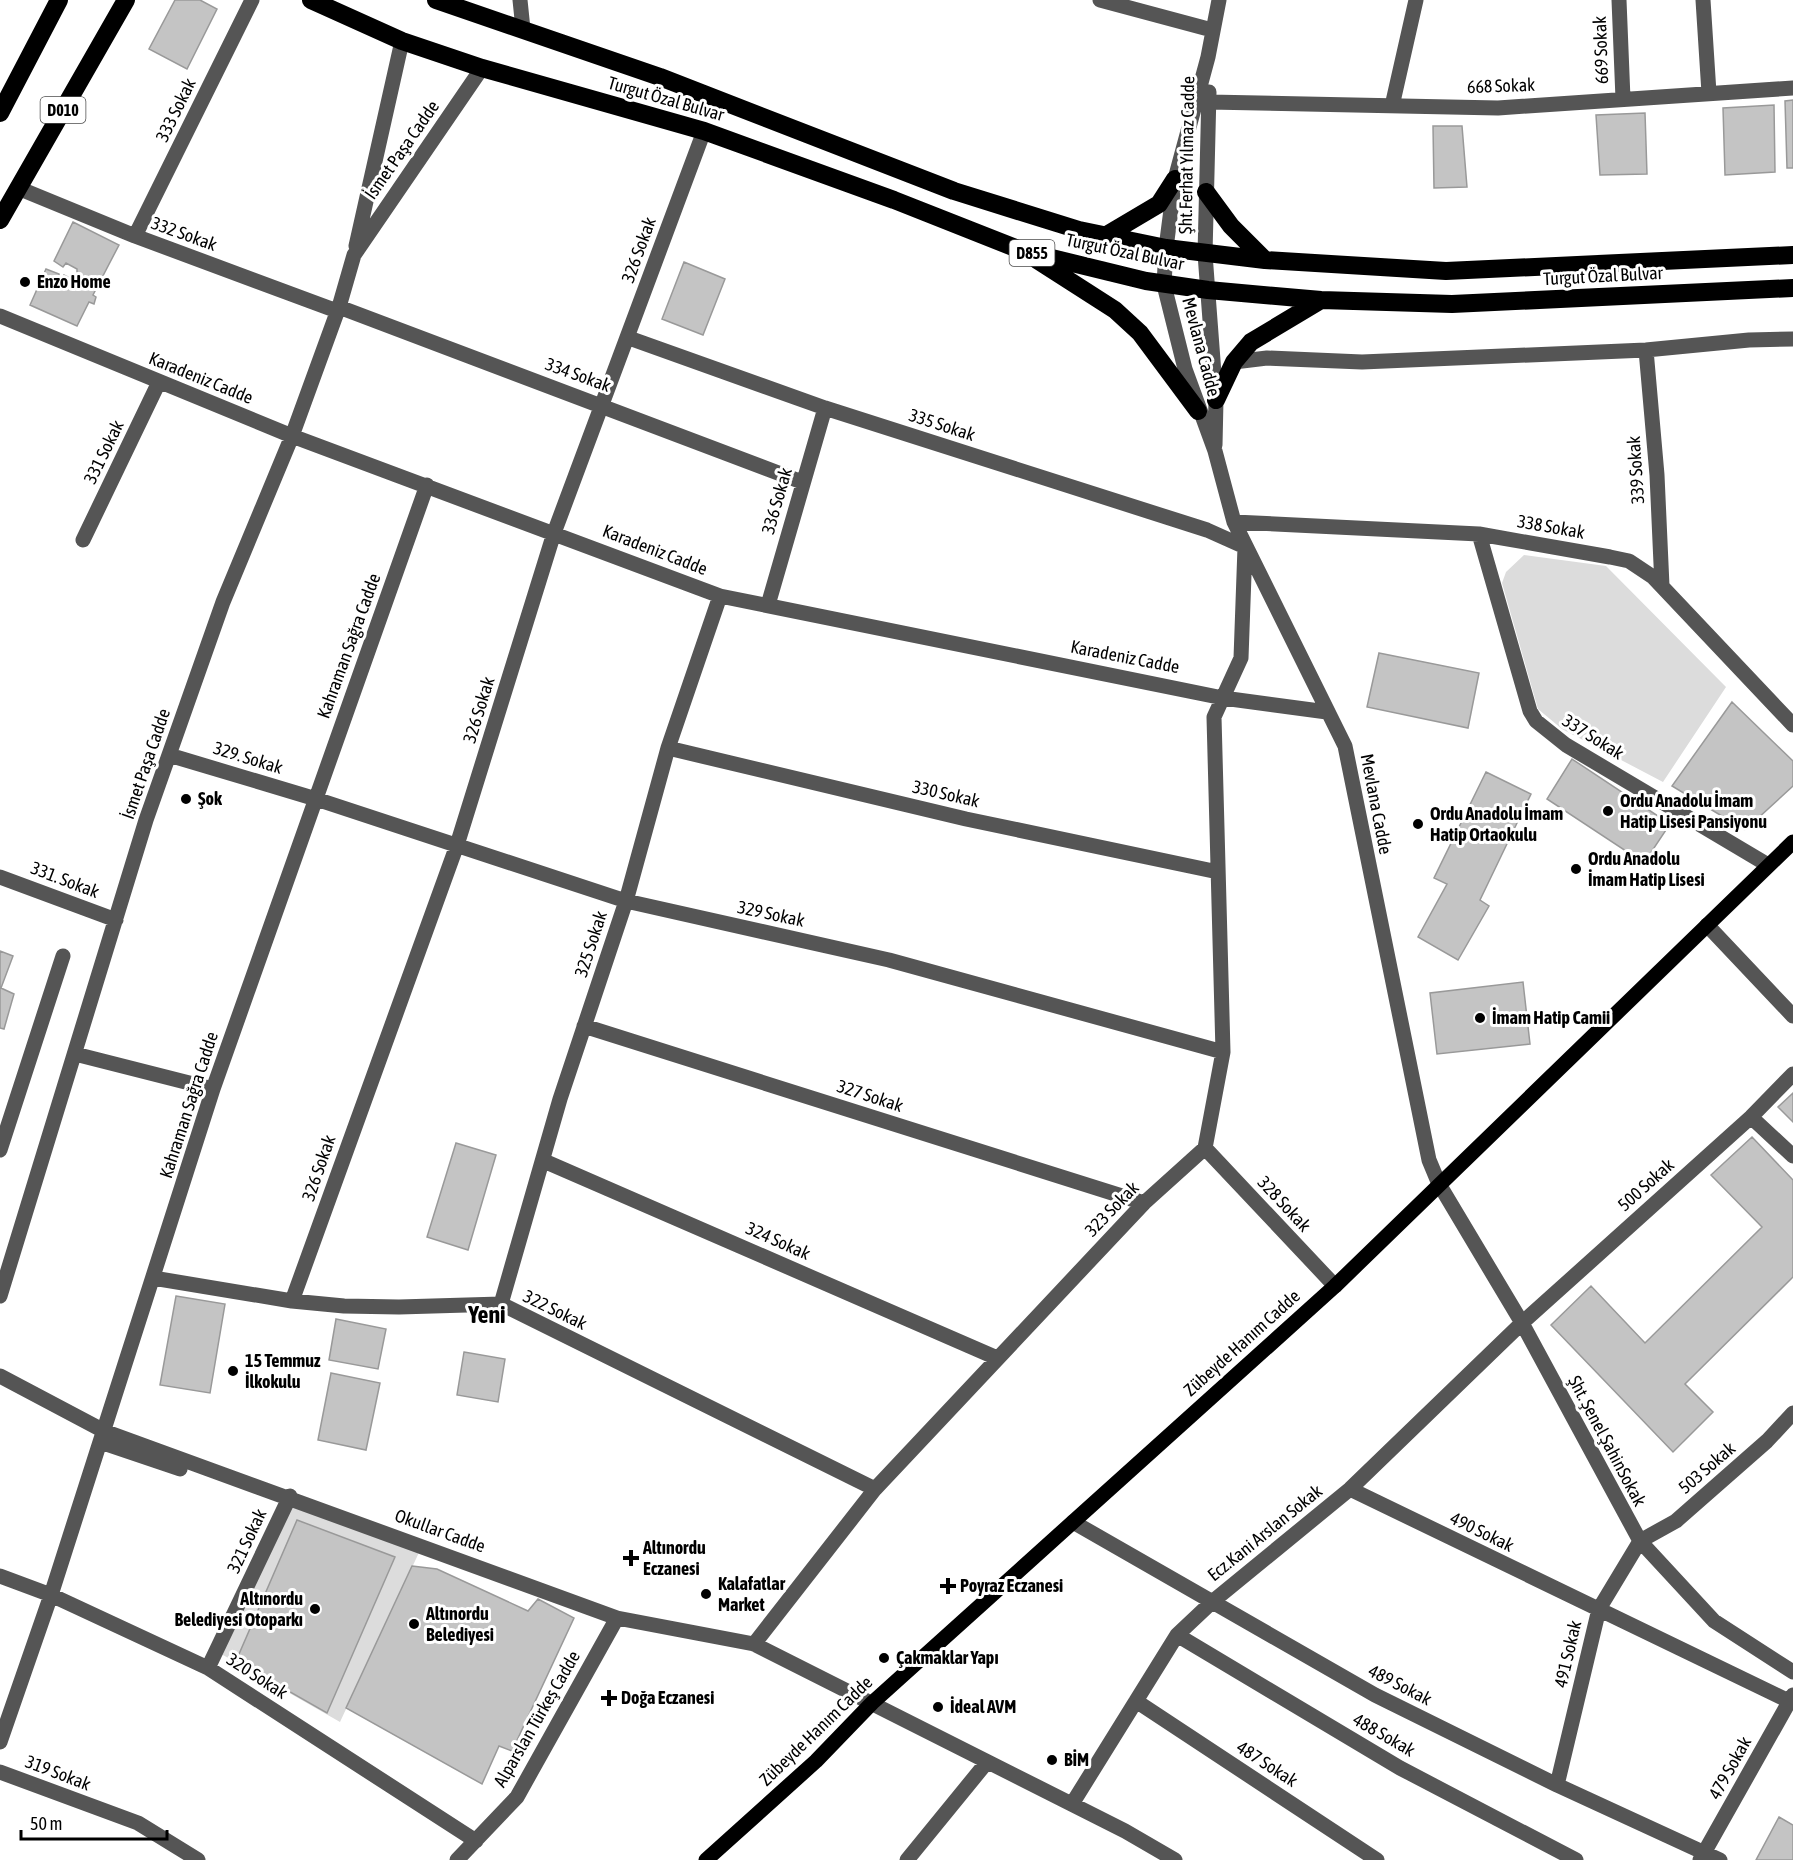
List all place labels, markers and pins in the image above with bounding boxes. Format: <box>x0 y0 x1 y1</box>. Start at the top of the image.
place label: Enzo Home <box>37 271 111 292</box>
marker: Enzo Home <box>18 275 32 289</box>
place label: Şok <box>198 788 223 809</box>
place label: Ordu Anadolu İmam Hatip Lisesi Pansiyonu <box>1620 790 1767 832</box>
marker: Şok <box>179 792 193 806</box>
place label: Ordu Anadolu İmam Hatip Ortaokulu <box>1430 803 1563 845</box>
marker: Ordu Anadolu İmam Hatip Lisesi Pansiyonu <box>1601 804 1615 818</box>
marker: Ordu Anadolu İmam Hatip Ortaokulu <box>1411 817 1425 831</box>
place label: Ordu Anadolu İmam Hatip Lisesi <box>1588 848 1705 890</box>
marker: Ordu Anadolu İmam Hatip Lisesi <box>1569 862 1583 876</box>
place label: İmam Hatip Camii <box>1492 1007 1610 1028</box>
marker: İmam Hatip Camii <box>1473 1011 1487 1025</box>
place label: 15 Temmuz İlkokulu <box>245 1350 321 1392</box>
marker: 15 Temmuz İlkokulu <box>226 1364 240 1378</box>
place label: Altınordu Eczanesi <box>642 1537 706 1579</box>
marker: Altınordu Eczanesi <box>624 1551 638 1565</box>
place label: Kalafatlar Market <box>718 1573 786 1615</box>
place label: Poyraz Eczanesi <box>960 1575 1063 1596</box>
marker: Poyraz Eczanesi <box>941 1579 955 1593</box>
marker: Kalafatlar Market <box>699 1587 713 1601</box>
place label: Altınordu Belediyesi Otoparkı <box>174 1588 303 1630</box>
marker: Altınordu Belediyesi Otoparkı <box>308 1602 322 1616</box>
place label: Altınordu Belediyesi <box>425 1603 494 1645</box>
marker: Altınordu Belediyesi <box>407 1617 421 1631</box>
place label: Çakmaklar Yapı <box>896 1647 999 1668</box>
marker: Çakmaklar Yapı <box>877 1651 891 1665</box>
place label: Doğa Eczanesi <box>621 1687 714 1708</box>
marker: Doğa Eczanesi <box>602 1691 616 1705</box>
place label: İdeal AVM <box>950 1696 1016 1717</box>
marker: İdeal AVM <box>931 1700 945 1714</box>
place label: BİM <box>1064 1749 1089 1770</box>
marker: BİM <box>1045 1753 1059 1767</box>

